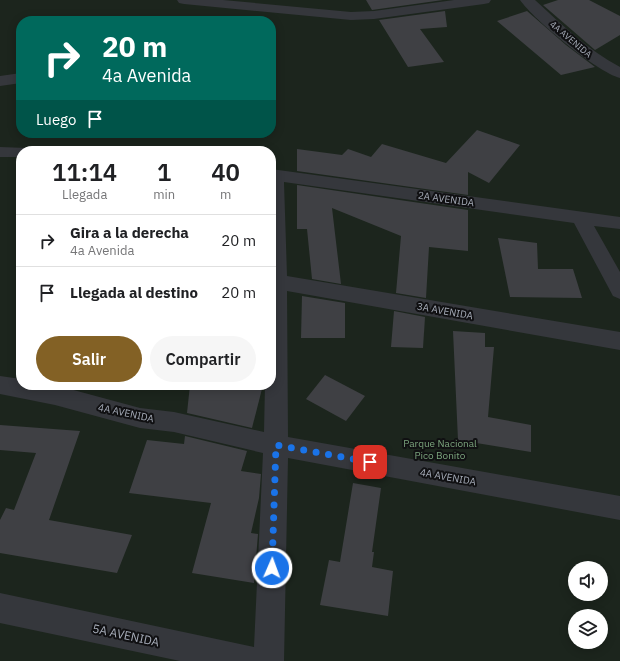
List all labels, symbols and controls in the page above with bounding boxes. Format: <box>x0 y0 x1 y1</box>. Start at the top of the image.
street label: 4A AVENIDA <box>548 18 594 60</box>
text: 20 m <box>102 28 167 65</box>
icon: right <box>36 32 88 84</box>
text: 4a Avenida <box>102 64 191 87</box>
icon: arrive <box>84 108 106 130</box>
text: Luego <box>36 110 76 129</box>
text: 11:14 <box>52 156 117 188</box>
text: 1 <box>157 156 171 188</box>
text: 40 <box>211 156 240 188</box>
text: Llegada <box>62 186 107 203</box>
text: min <box>153 186 175 203</box>
text: m <box>220 186 231 203</box>
street label: 2A AVENIDA <box>417 189 476 209</box>
text: Gira a la derecha <box>70 223 189 242</box>
icon: right <box>36 230 58 252</box>
text: 20 m <box>221 231 256 250</box>
text: 4a Avenida <box>70 242 134 259</box>
icon: arrive <box>36 282 58 304</box>
text: Llegada al destino <box>70 283 198 302</box>
text: 20 m <box>221 283 256 302</box>
street label: 3A AVENIDA <box>416 300 475 322</box>
button: Salir <box>36 336 142 382</box>
button: Compartir <box>150 336 256 382</box>
street label: 4A AVENIDA <box>97 401 156 425</box>
park label: Parque Nacional Pico Bonito <box>403 437 477 462</box>
pin <box>353 445 387 479</box>
icon: arrive <box>359 451 381 473</box>
street label: 4A AVENIDA <box>419 466 478 488</box>
position arrow <box>251 547 293 589</box>
map controls <box>568 561 608 649</box>
button: sound <box>568 561 608 601</box>
button: layers <box>568 609 608 649</box>
street label: 5A AVENIDA <box>91 621 161 649</box>

